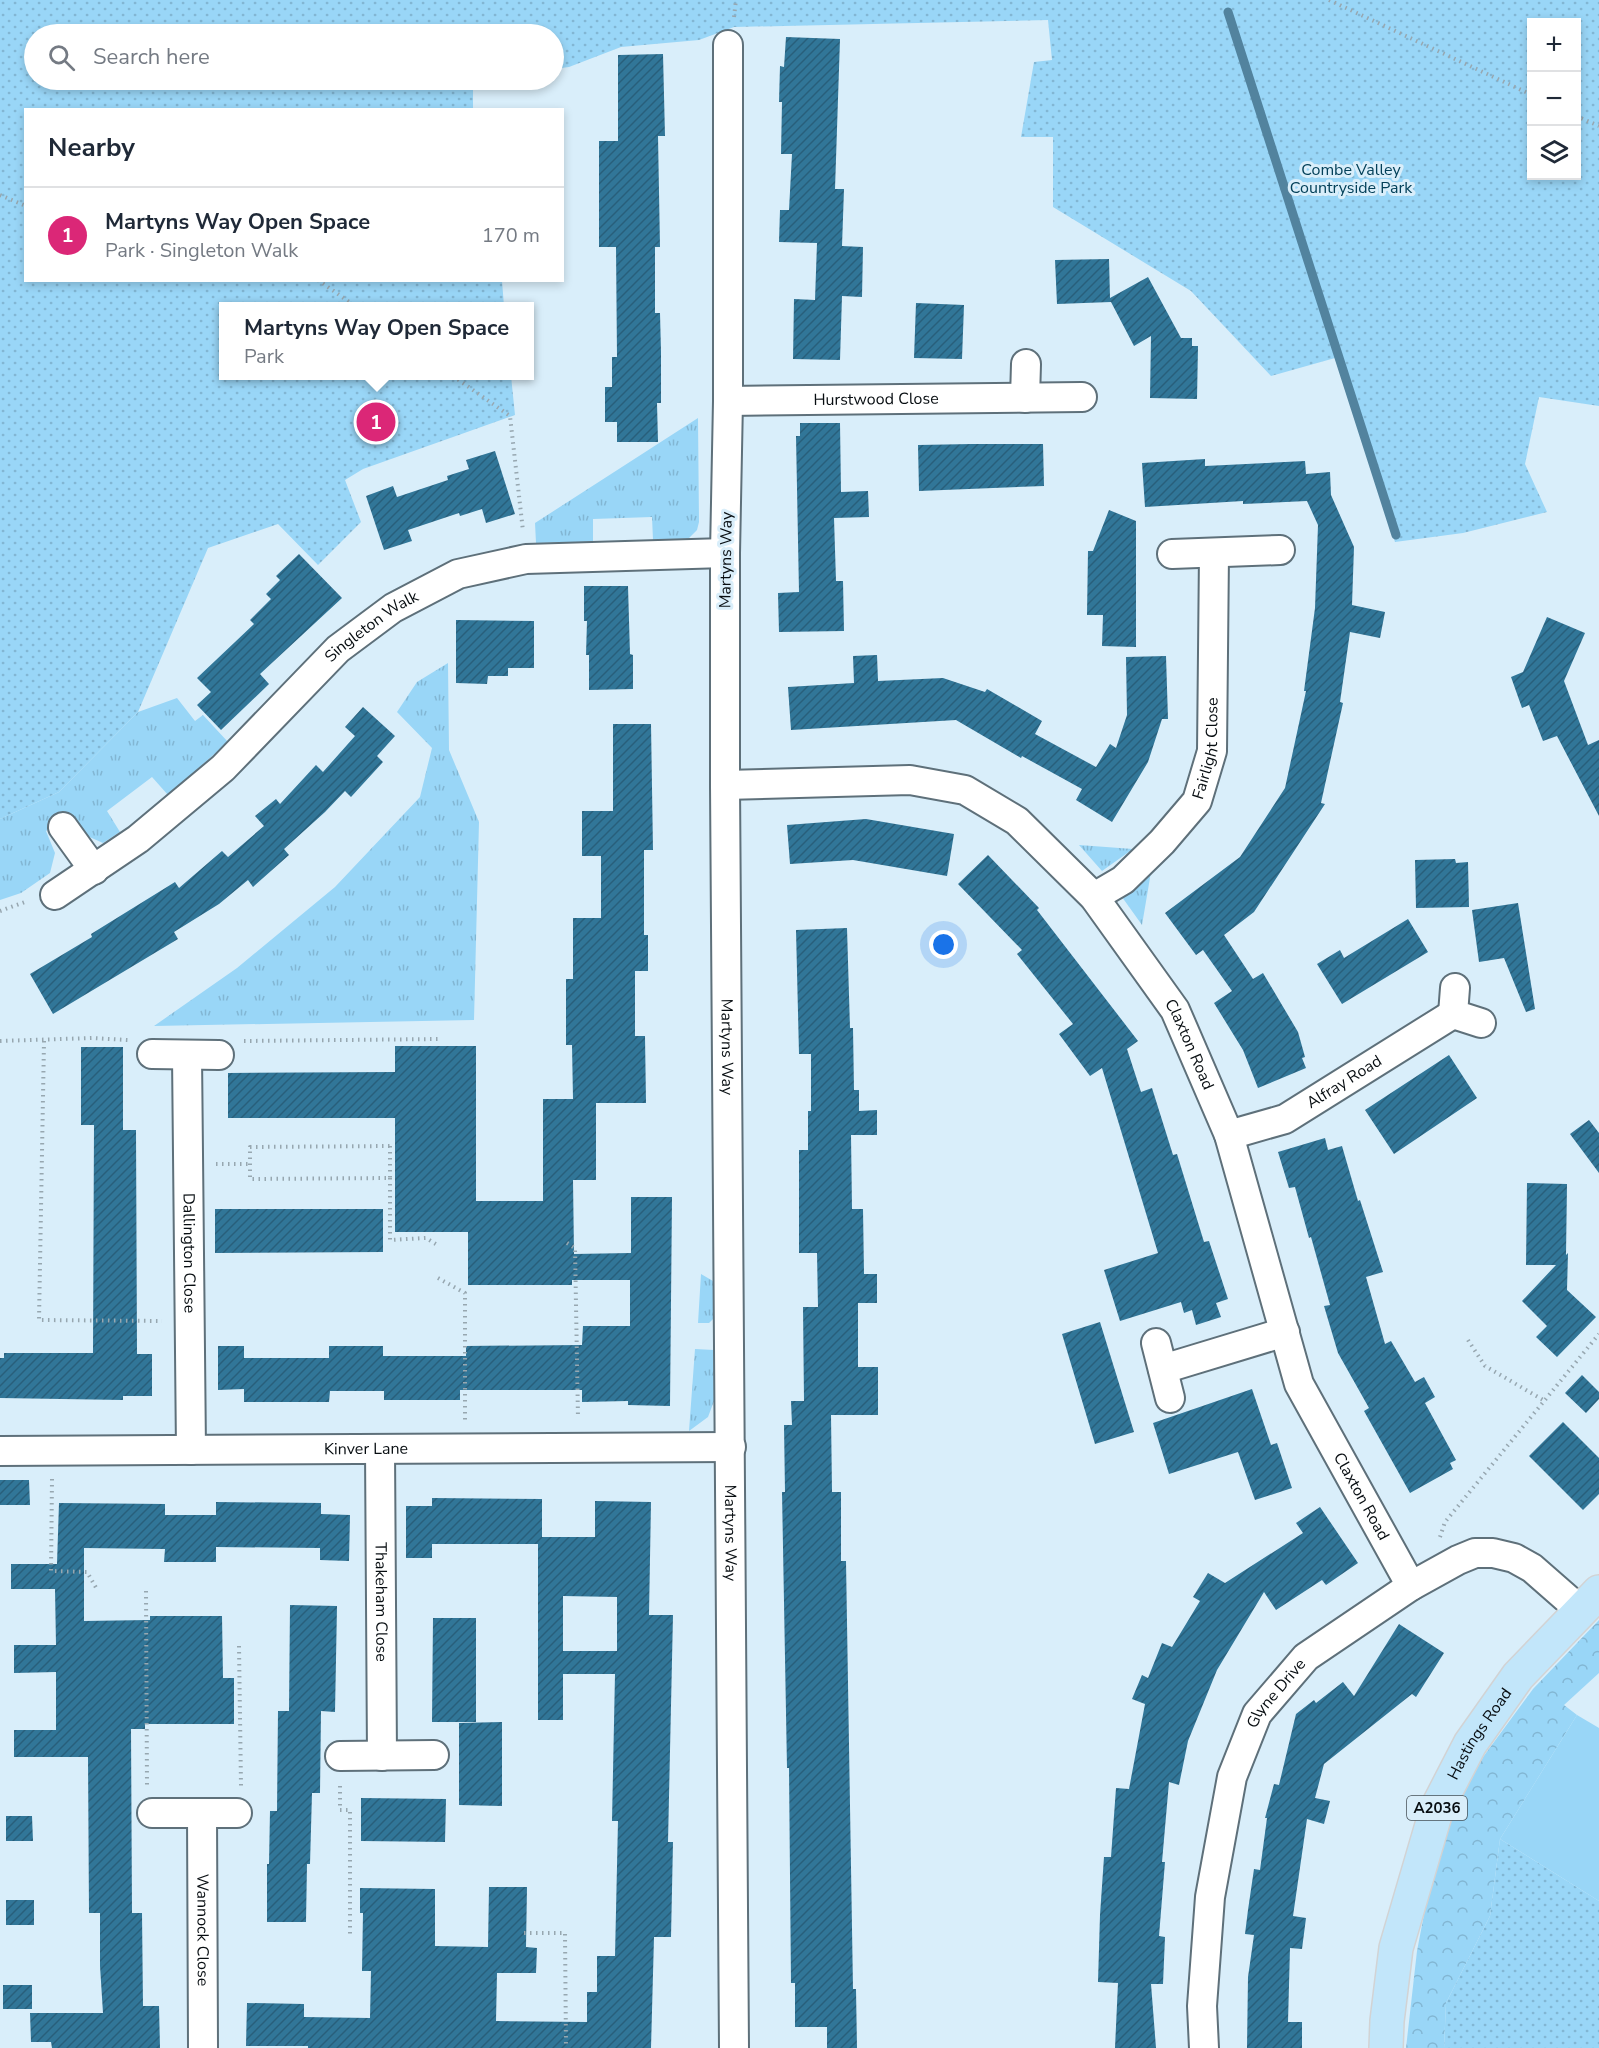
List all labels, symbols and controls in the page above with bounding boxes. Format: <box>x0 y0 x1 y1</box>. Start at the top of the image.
map controls <box>1527 18 1581 180</box>
button: + <box>1527 18 1581 72</box>
search box <box>24 24 564 90</box>
icon: search <box>45 41 78 74</box>
text: Search here <box>93 42 210 72</box>
button: − <box>1527 72 1581 126</box>
button: layers <box>1527 126 1581 180</box>
text: Nearby <box>48 130 135 165</box>
park label: Combe Valley Countryside Park <box>1290 159 1413 199</box>
text: Martyns Way Open Space <box>105 207 370 237</box>
text: 1 <box>62 222 74 249</box>
text: 170 m <box>482 222 540 249</box>
text: Park · Singleton Walk <box>105 237 298 264</box>
popup <box>219 302 534 380</box>
text: Martyns Way Open Space <box>244 313 509 343</box>
text: Park <box>244 343 284 370</box>
street label: Hurstwood Close <box>813 388 939 411</box>
pin: 1 <box>356 400 395 444</box>
street label: Martyns Way <box>714 511 738 608</box>
street label: Singleton Walk <box>320 585 423 667</box>
street label: Fairlight Close <box>1187 697 1224 802</box>
your location <box>929 930 958 959</box>
street label: Claxton Road <box>1159 994 1219 1093</box>
street label: Martyns Way <box>716 999 738 1096</box>
street label: Alfray Road <box>1302 1050 1386 1114</box>
street label: Dallington Close <box>177 1193 201 1313</box>
street label: Kinver Lane <box>324 1438 408 1460</box>
street label: Claxton Road <box>1328 1448 1395 1544</box>
street label: Martyns Way <box>719 1485 742 1582</box>
street label: Thakeham Close <box>370 1542 392 1662</box>
street label: Glyne Drive <box>1242 1654 1311 1731</box>
street label: Hastings Road <box>1442 1684 1517 1784</box>
road number: A2036 <box>1407 1796 1467 1820</box>
street label: Wannock Close <box>191 1874 214 1986</box>

